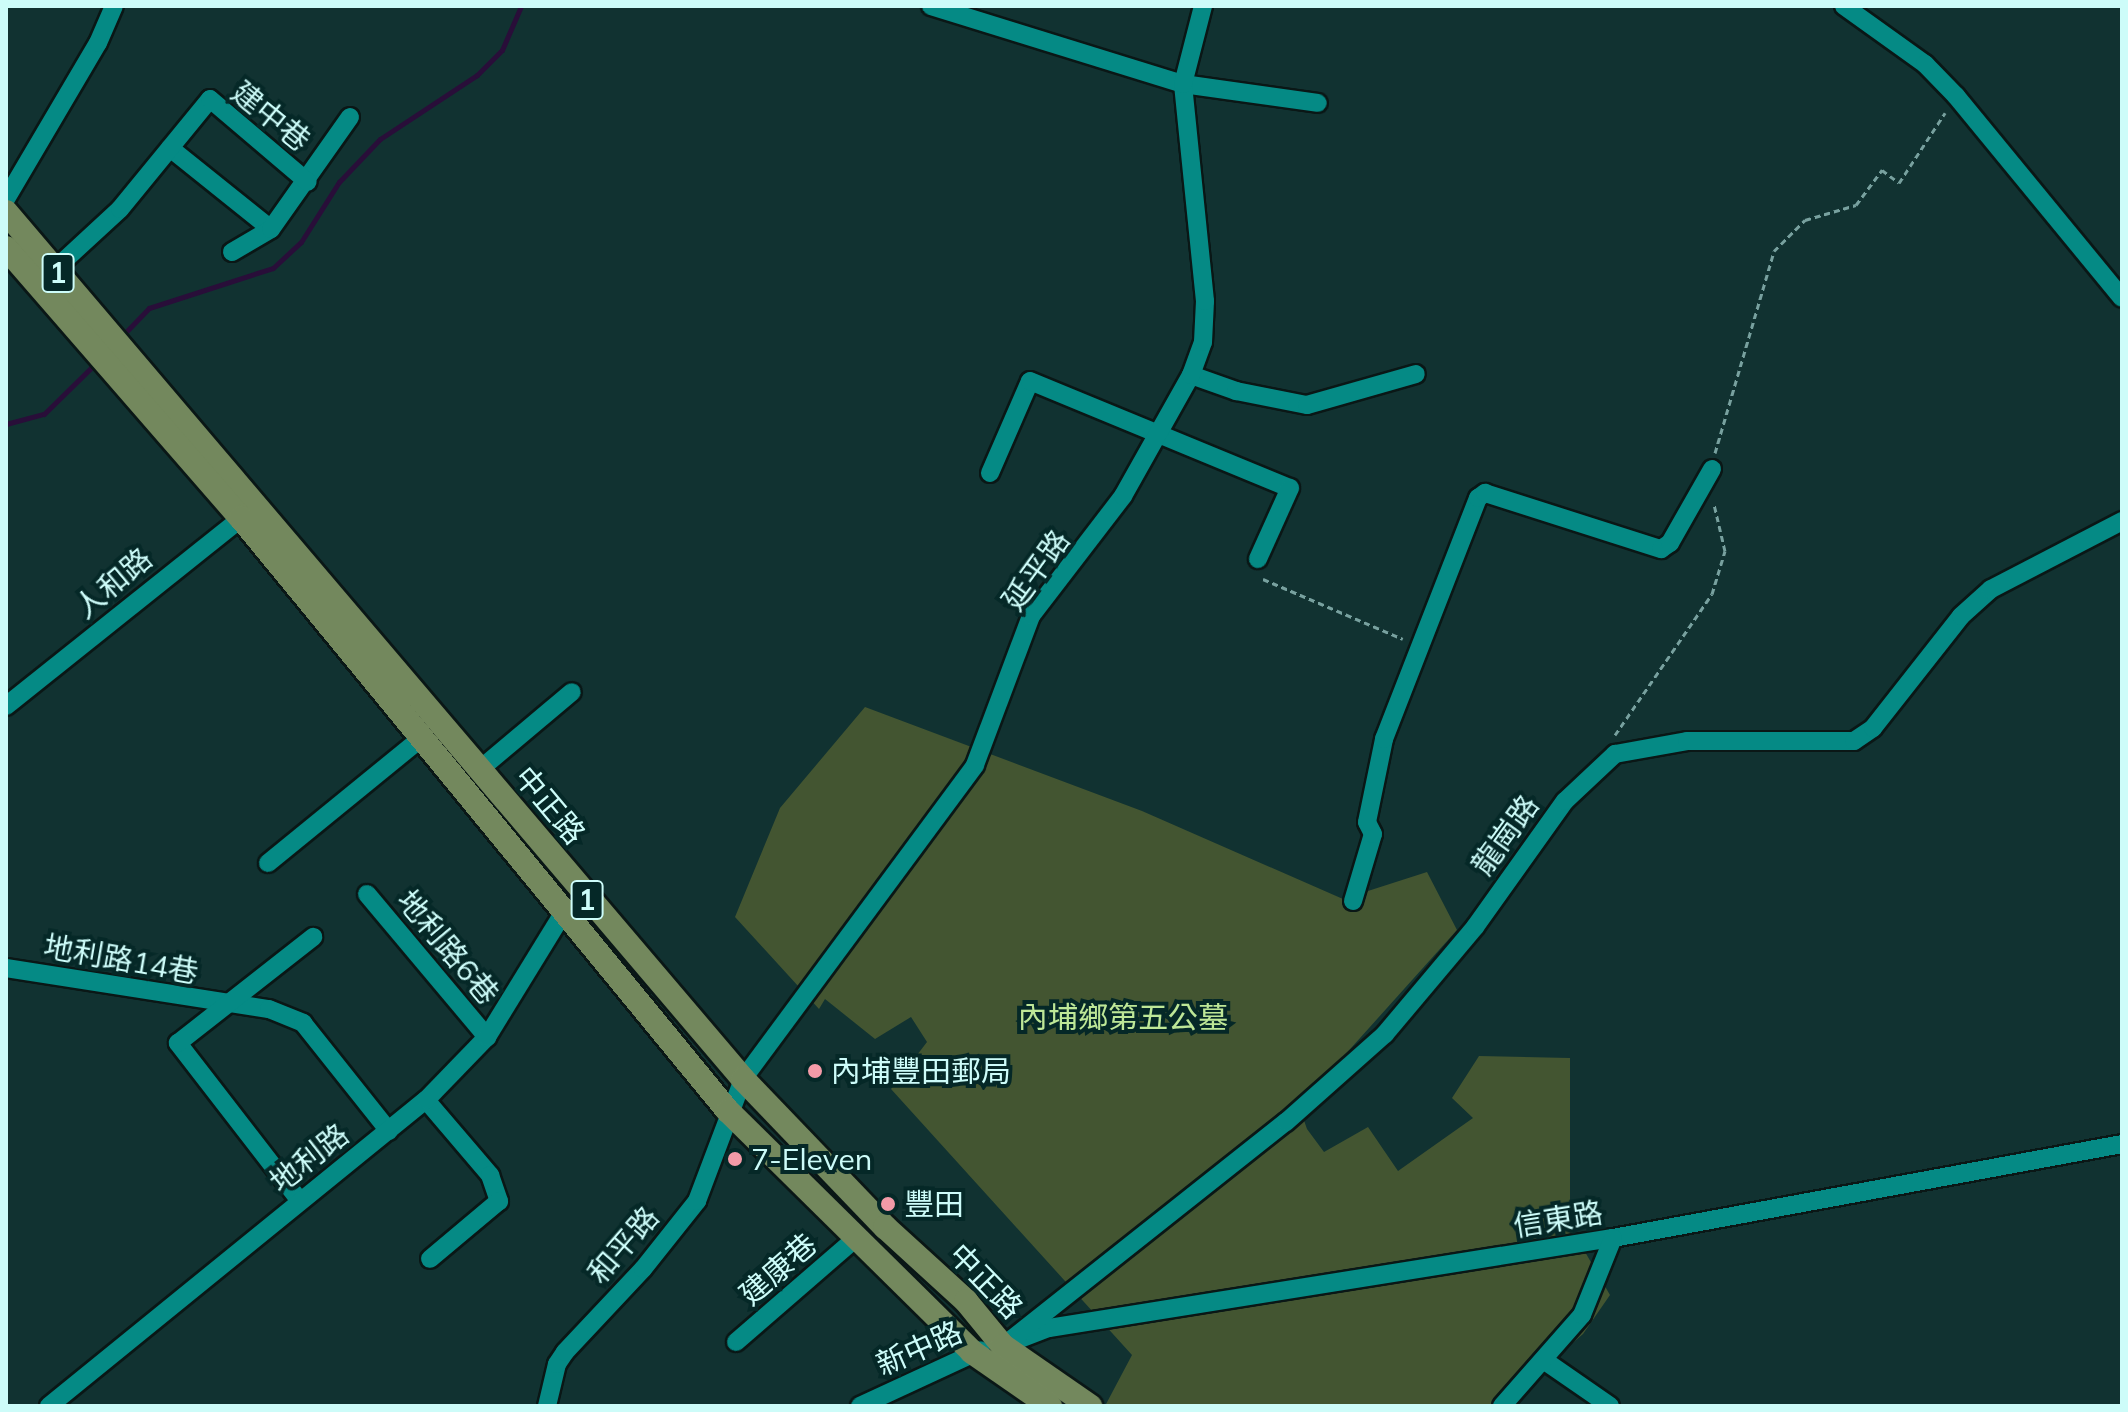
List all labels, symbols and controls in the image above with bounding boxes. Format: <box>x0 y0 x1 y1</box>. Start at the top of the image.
street label: 建中巷 <box>225 74 317 158</box>
road number: 1 <box>40 249 76 297</box>
street label: 延平路 <box>995 523 1077 617</box>
street label: 人和路 <box>67 540 159 626</box>
street label: 中正路 <box>507 759 593 851</box>
street label: 龍崗路 <box>1464 788 1546 882</box>
road number: 1 <box>569 876 605 924</box>
street label: 地利路6巷 <box>390 883 506 1011</box>
street label: 地利路14巷 <box>41 928 201 990</box>
park label: 內埔鄉第五公墓 <box>1018 999 1228 1035</box>
place label: 內埔豐田郵局 <box>831 1053 1011 1089</box>
marker: 內埔豐田郵局 <box>806 1062 824 1080</box>
street label: 地利路 <box>262 1116 356 1200</box>
place label: 7-Eleven <box>751 1141 872 1177</box>
marker: 7-Eleven <box>726 1150 744 1168</box>
place label: 豐田 <box>904 1186 964 1222</box>
street label: 信東路 <box>1511 1194 1605 1244</box>
marker: 豐田 <box>879 1195 897 1213</box>
street label: 和平路 <box>580 1199 666 1291</box>
street label: 建康巷 <box>732 1226 824 1312</box>
street label: 中正路 <box>942 1236 1030 1326</box>
street label: 新中路 <box>871 1313 967 1383</box>

